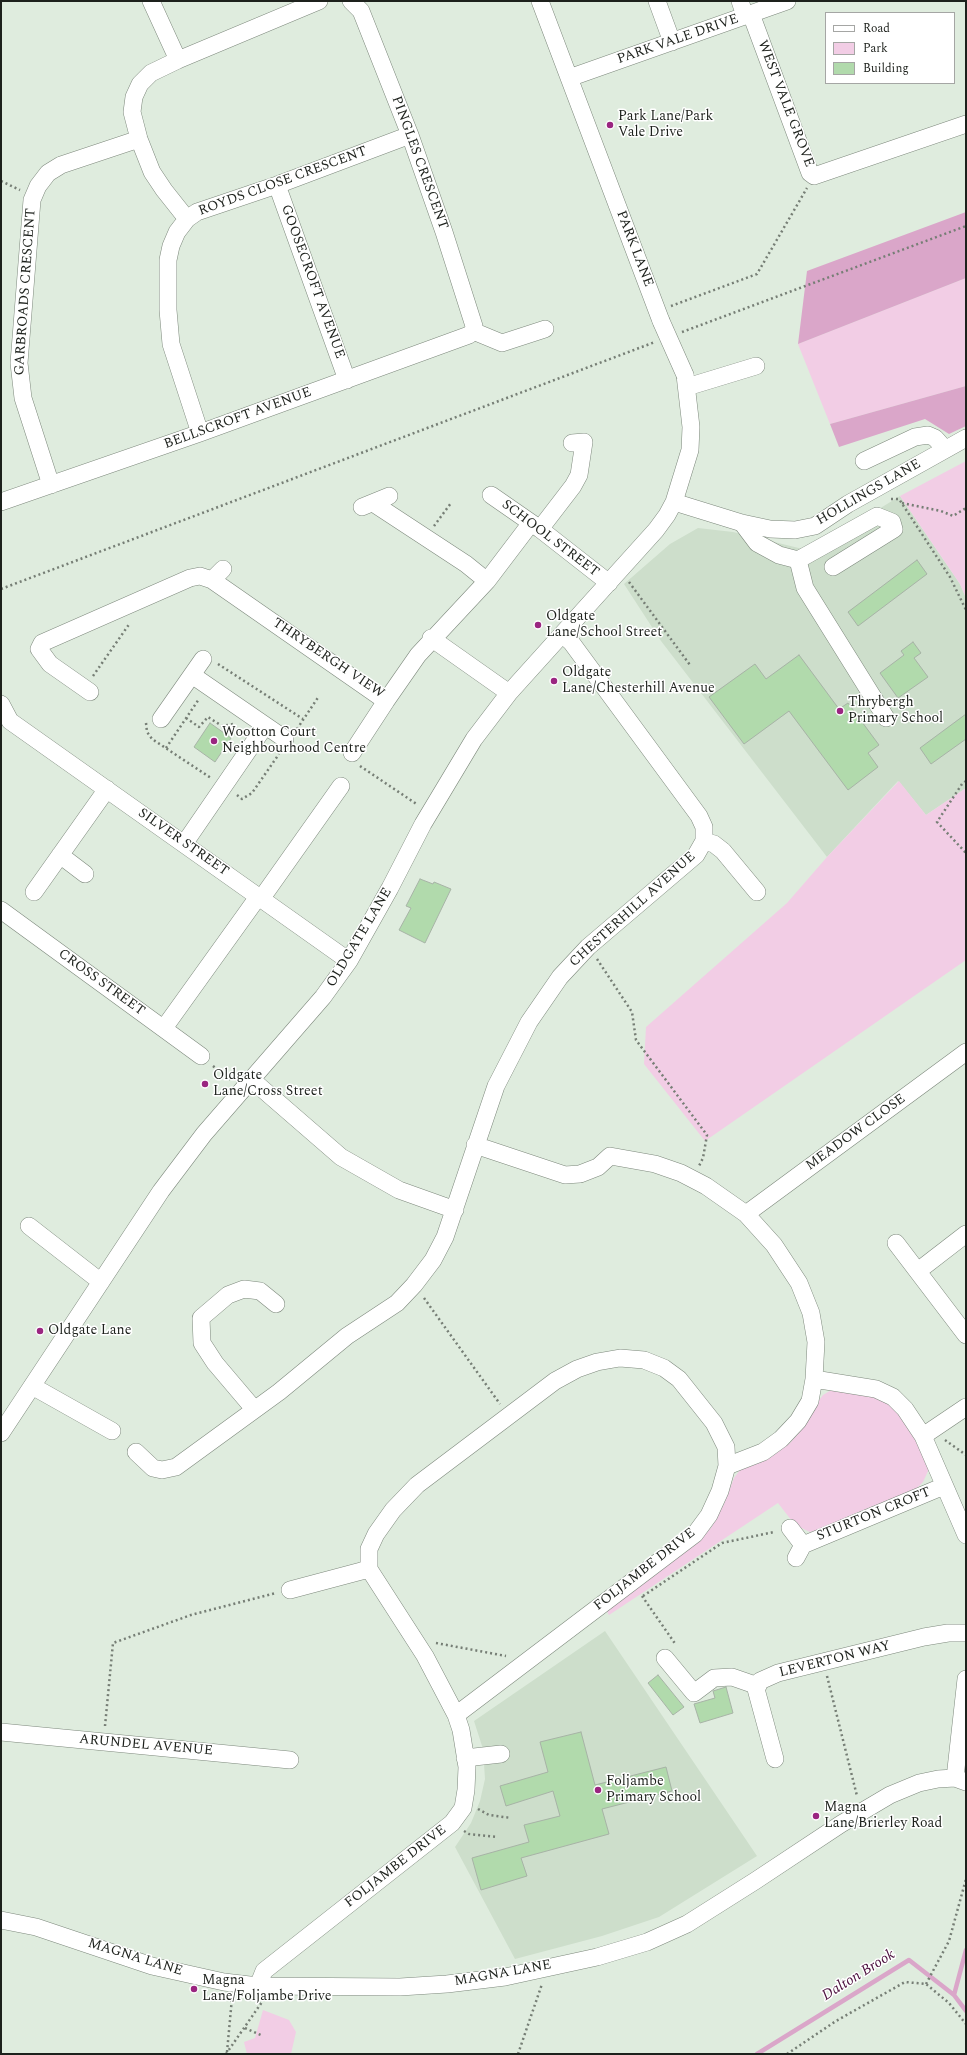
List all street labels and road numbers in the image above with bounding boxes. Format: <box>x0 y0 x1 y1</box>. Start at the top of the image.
street label: PARK VALE DRIVE <box>615 11 741 69</box>
street label: WEST VALE GROVE <box>753 38 817 170</box>
street label: PINGLES CRESCENT <box>387 94 451 232</box>
street label: ROYDS CLOSE CRESCENT <box>196 144 370 220</box>
street label: GOOSECROFT AVENUE <box>276 203 348 361</box>
street label: GARBROADS CRESCENT <box>12 208 40 376</box>
street label: PARK LANE <box>612 208 656 290</box>
street label: BELLSCROFT AVENUE <box>162 384 314 454</box>
street label: HOLLINGS LANE <box>814 456 924 530</box>
street label: SCHOOL STREET <box>498 497 602 581</box>
street label: THRYBERGH VIEW <box>269 615 387 703</box>
street label: SILVER STREET <box>134 805 232 881</box>
street label: CHESTERHILL AVENUE <box>566 849 700 971</box>
street label: OLDGATE LANE <box>324 885 396 991</box>
street label: CROSS STREET <box>54 946 148 1020</box>
street label: MEADOW CLOSE <box>803 1091 909 1175</box>
street label: STURTON CROFT <box>815 1484 933 1546</box>
street label: FOLJAMBE DRIVE <box>591 1525 699 1615</box>
street label: LEVERTON WAY <box>778 1638 892 1682</box>
street label: ARUNDEL AVENUE <box>78 1732 214 1760</box>
street label: FOLJAMBE DRIVE <box>342 1822 450 1912</box>
street label: MAGNA LANE <box>86 1936 184 1980</box>
street label: MAGNA LANE <box>453 1957 553 1991</box>

